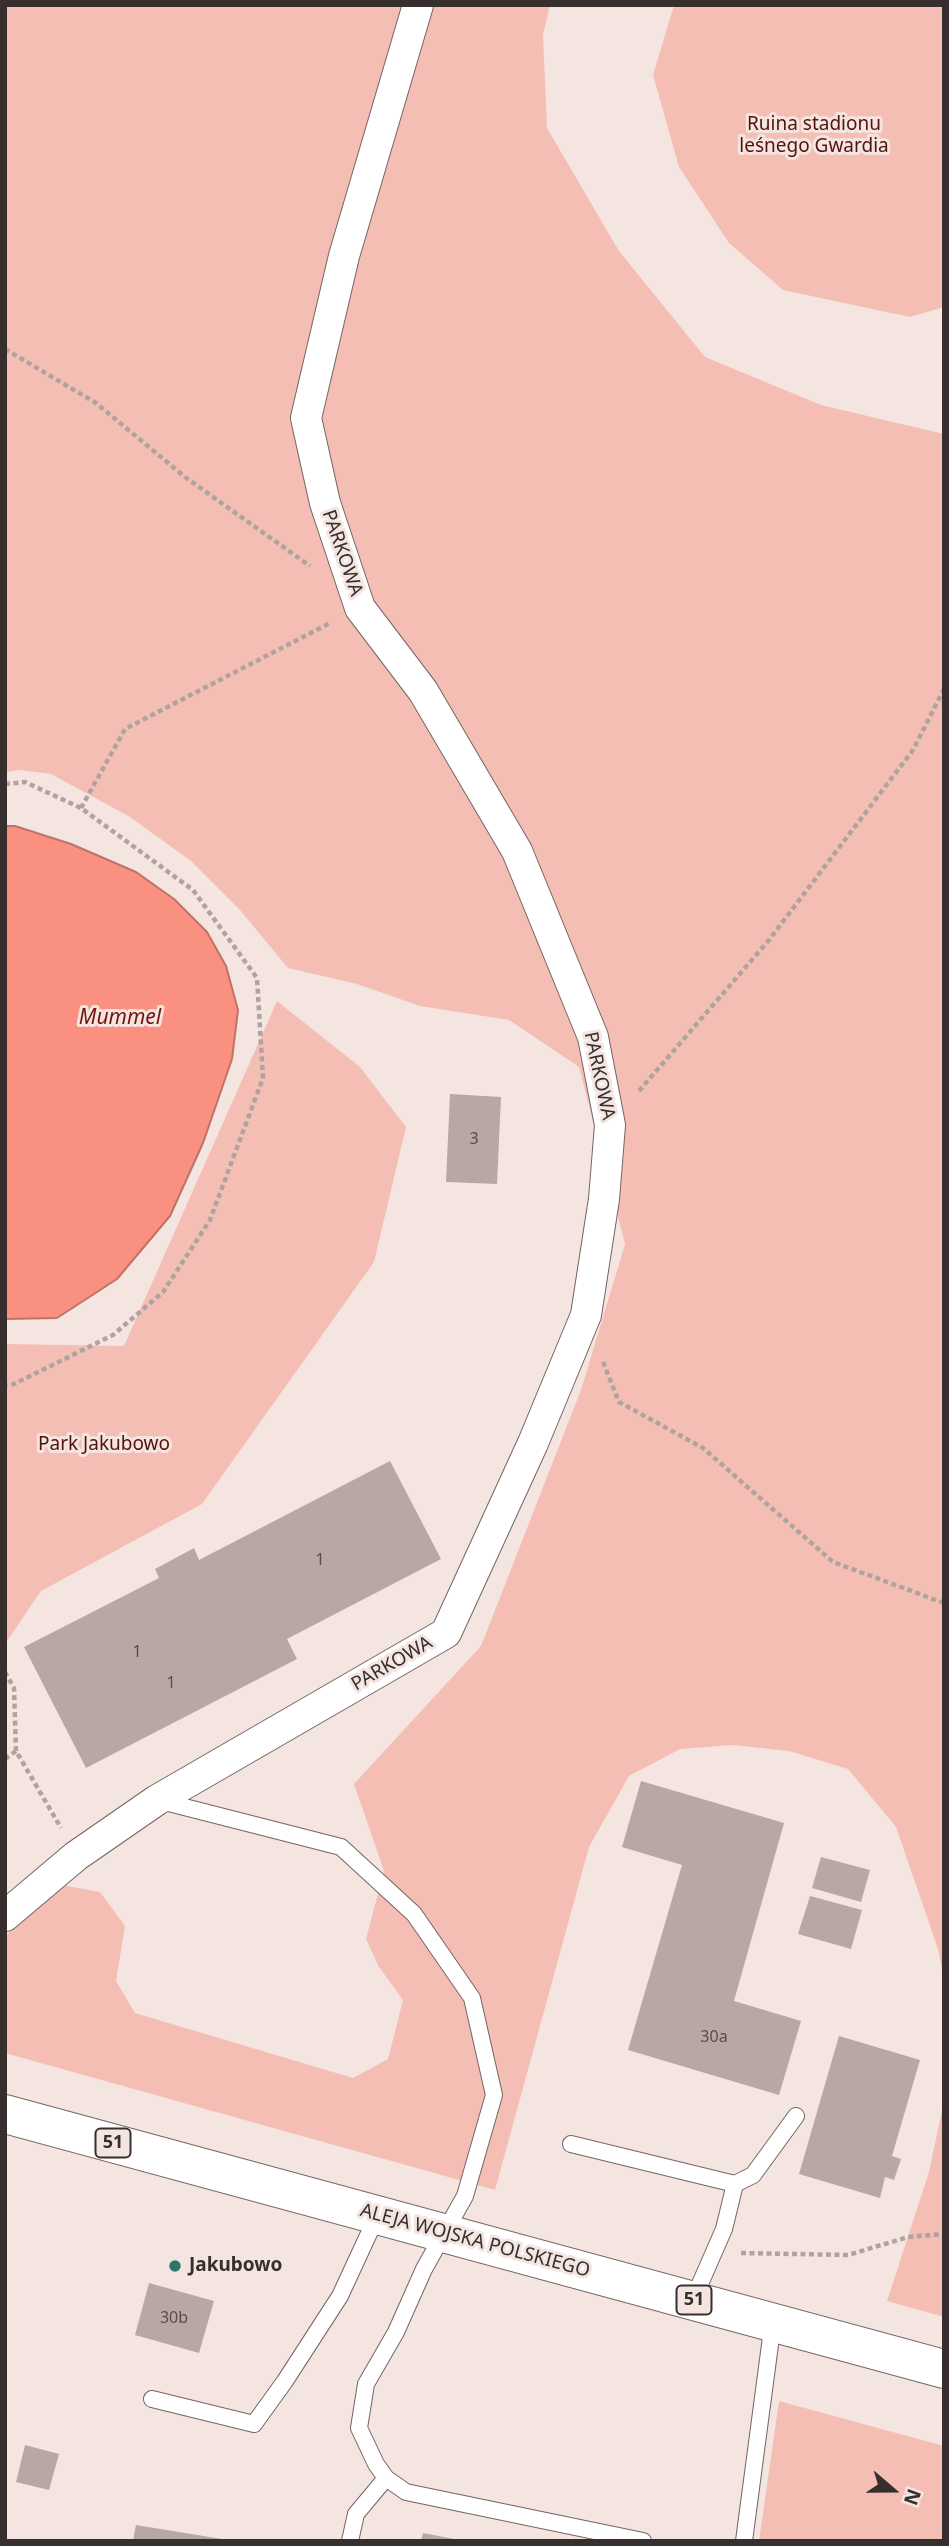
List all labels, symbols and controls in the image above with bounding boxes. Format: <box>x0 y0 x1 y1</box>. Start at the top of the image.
park label: Ruina stadionu leśnego Gwardia <box>739 114 889 158</box>
street label: PARKOWA <box>317 507 367 599</box>
water label: Mummel <box>79 1005 161 1031</box>
street label: PARKOWA <box>579 1030 619 1122</box>
house number: 3 <box>469 1129 479 1149</box>
park label: Park Jakubowo <box>38 1434 170 1456</box>
house number: 1 <box>315 1550 325 1570</box>
street label: PARKOWA <box>348 1632 436 1696</box>
house number: 1 <box>132 1642 142 1662</box>
house number: 1 <box>166 1673 176 1693</box>
house number: 30a <box>700 2027 728 2047</box>
road number: 51 <box>96 2129 130 2158</box>
street label: ALEJA WOJSKA POLSKIEGO <box>358 2199 592 2283</box>
place label: Jakubowo <box>189 2255 282 2277</box>
marker: Jakubowo <box>167 2258 183 2274</box>
road number: 51 <box>676 2286 712 2314</box>
house number: 30b <box>160 2308 188 2328</box>
north arrow <box>858 2455 928 2525</box>
text: N <box>898 2485 928 2509</box>

